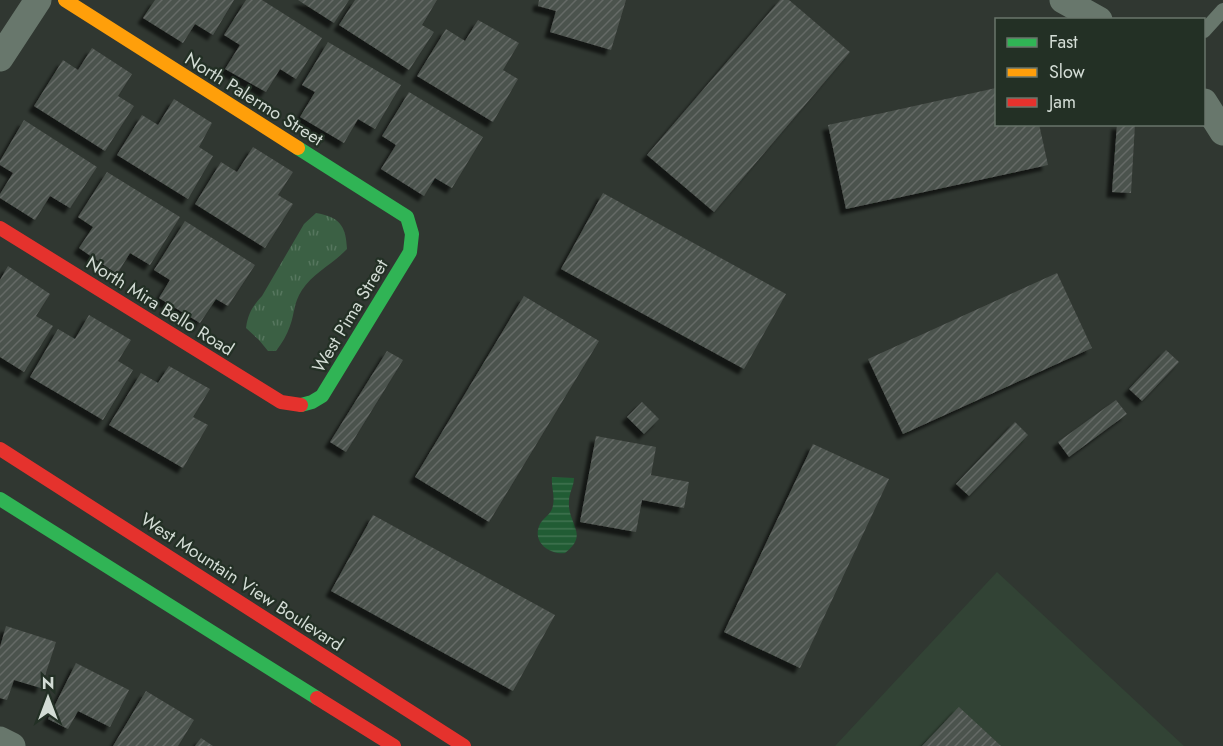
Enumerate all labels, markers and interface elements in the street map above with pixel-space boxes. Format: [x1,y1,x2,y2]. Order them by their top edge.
legend [995,18,1205,126]
text: Fast [1049,29,1078,55]
street label: North Palermo Street [180,46,329,152]
text: Slow [1049,59,1086,85]
text: Jam [1047,89,1076,115]
street label: North Mira Bello Road [81,250,239,362]
street label: West Pima Street [306,254,395,378]
street label: West Mountain View Boulevard [135,507,349,657]
north arrow [18,668,78,728]
text: N [42,672,54,695]

